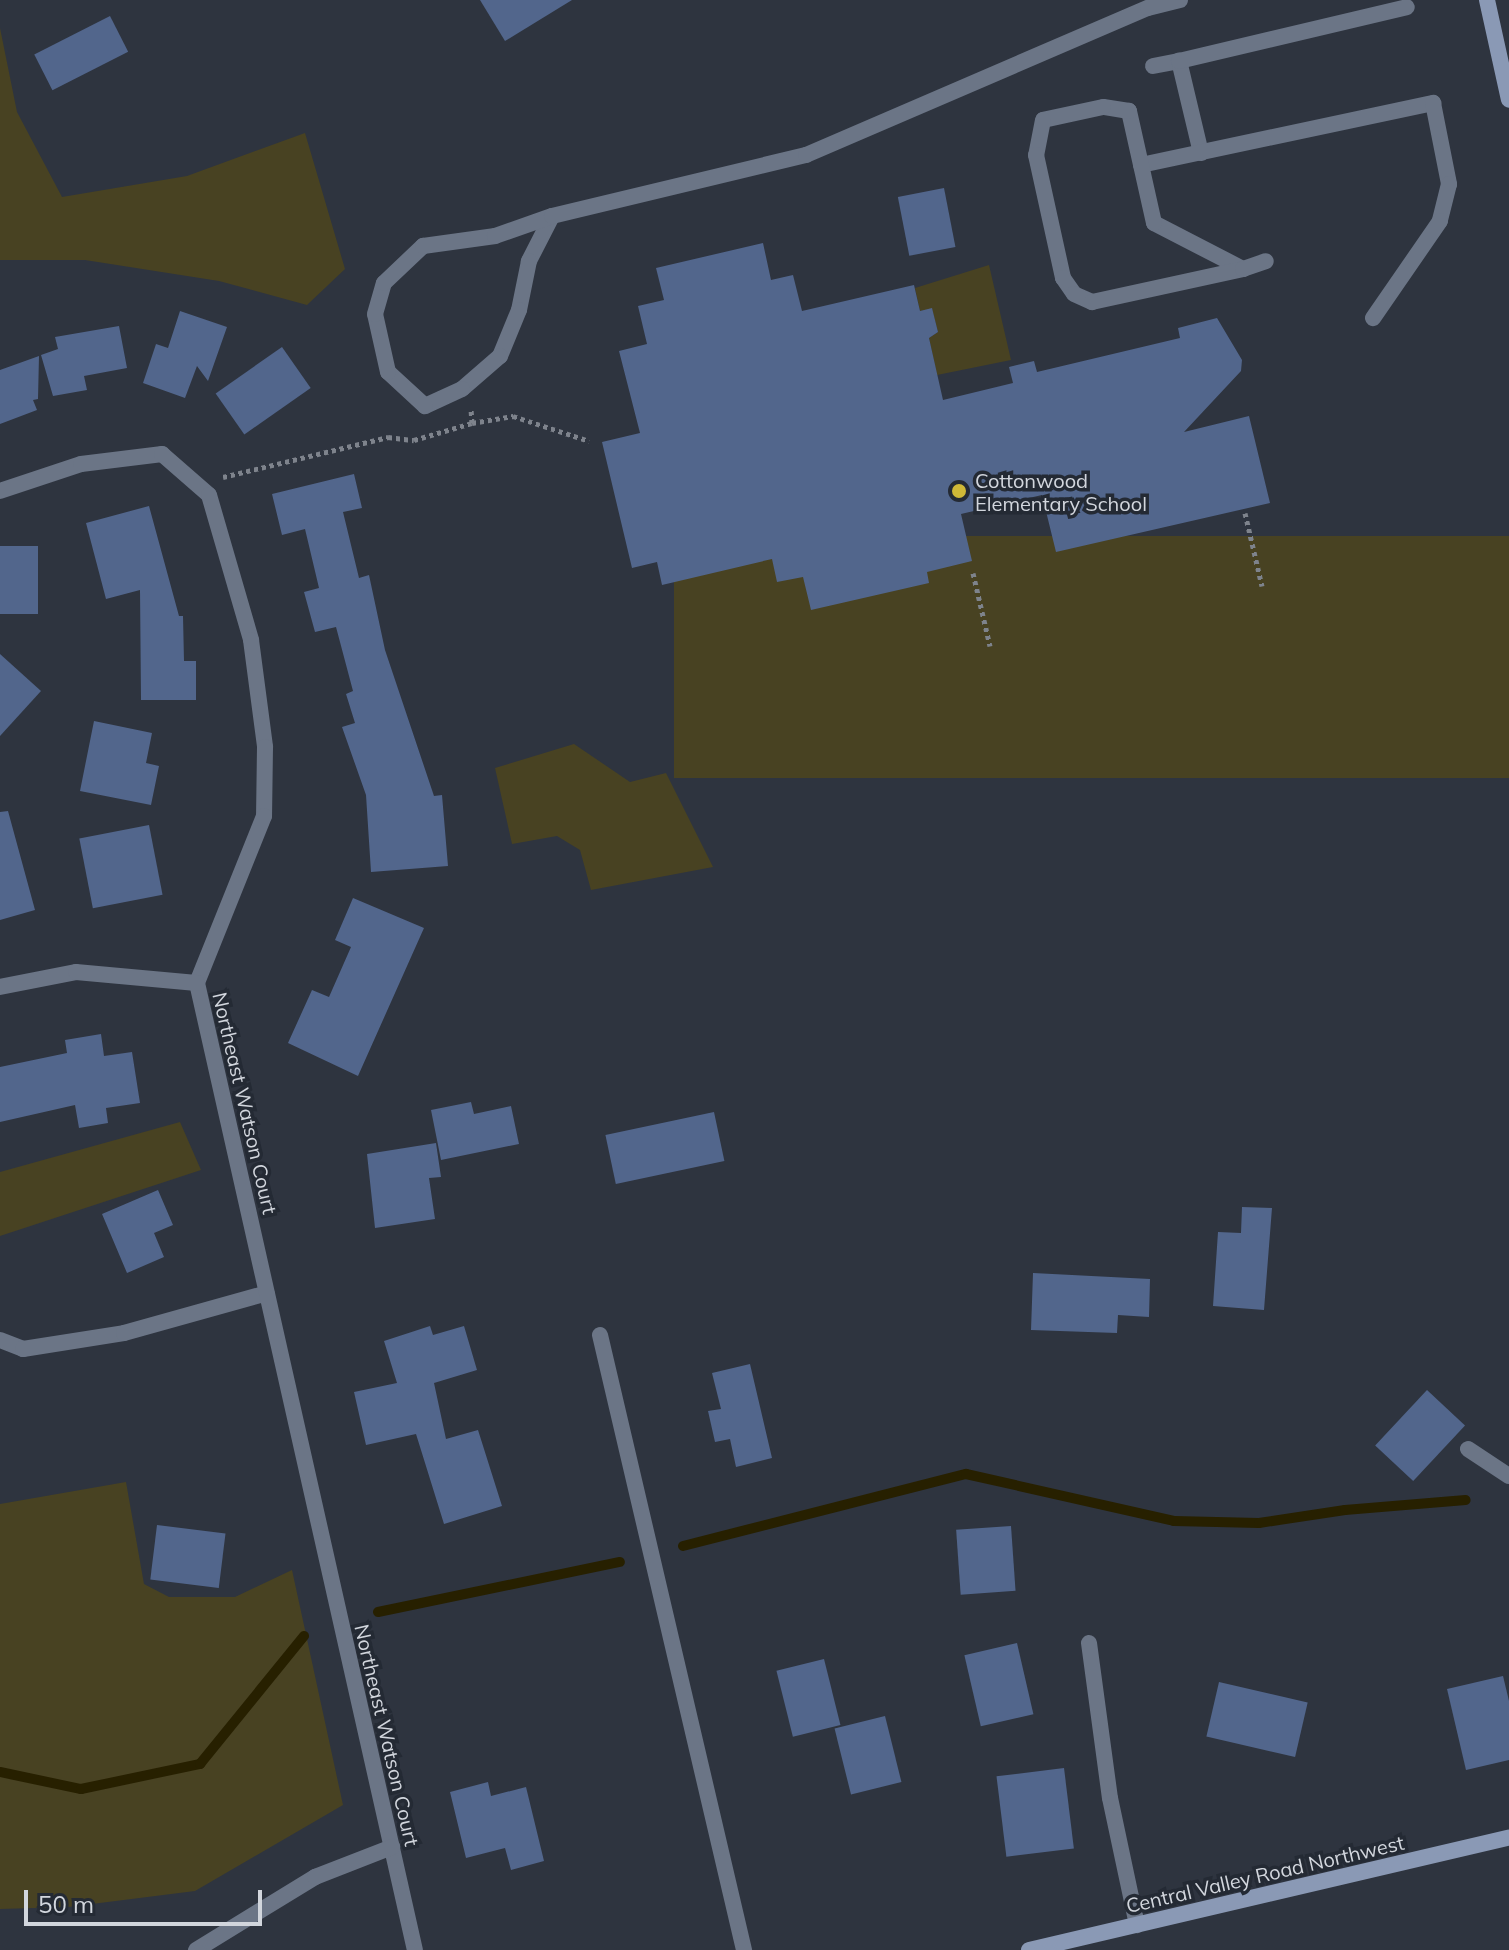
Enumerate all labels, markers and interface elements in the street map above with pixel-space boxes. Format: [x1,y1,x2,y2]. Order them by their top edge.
place label: Cottonwood Elementary School [975,468,1147,515]
marker: Cottonwood Elementary School [950,482,968,500]
street label: Northeast Watson Court [208,990,282,1216]
street label: Northeast Watson Court [350,1622,424,1848]
street label: Central Valley Road Northwest [1124,1830,1406,1918]
scale bar [28,1874,266,1924]
text: 50 m [38,1889,94,1919]

